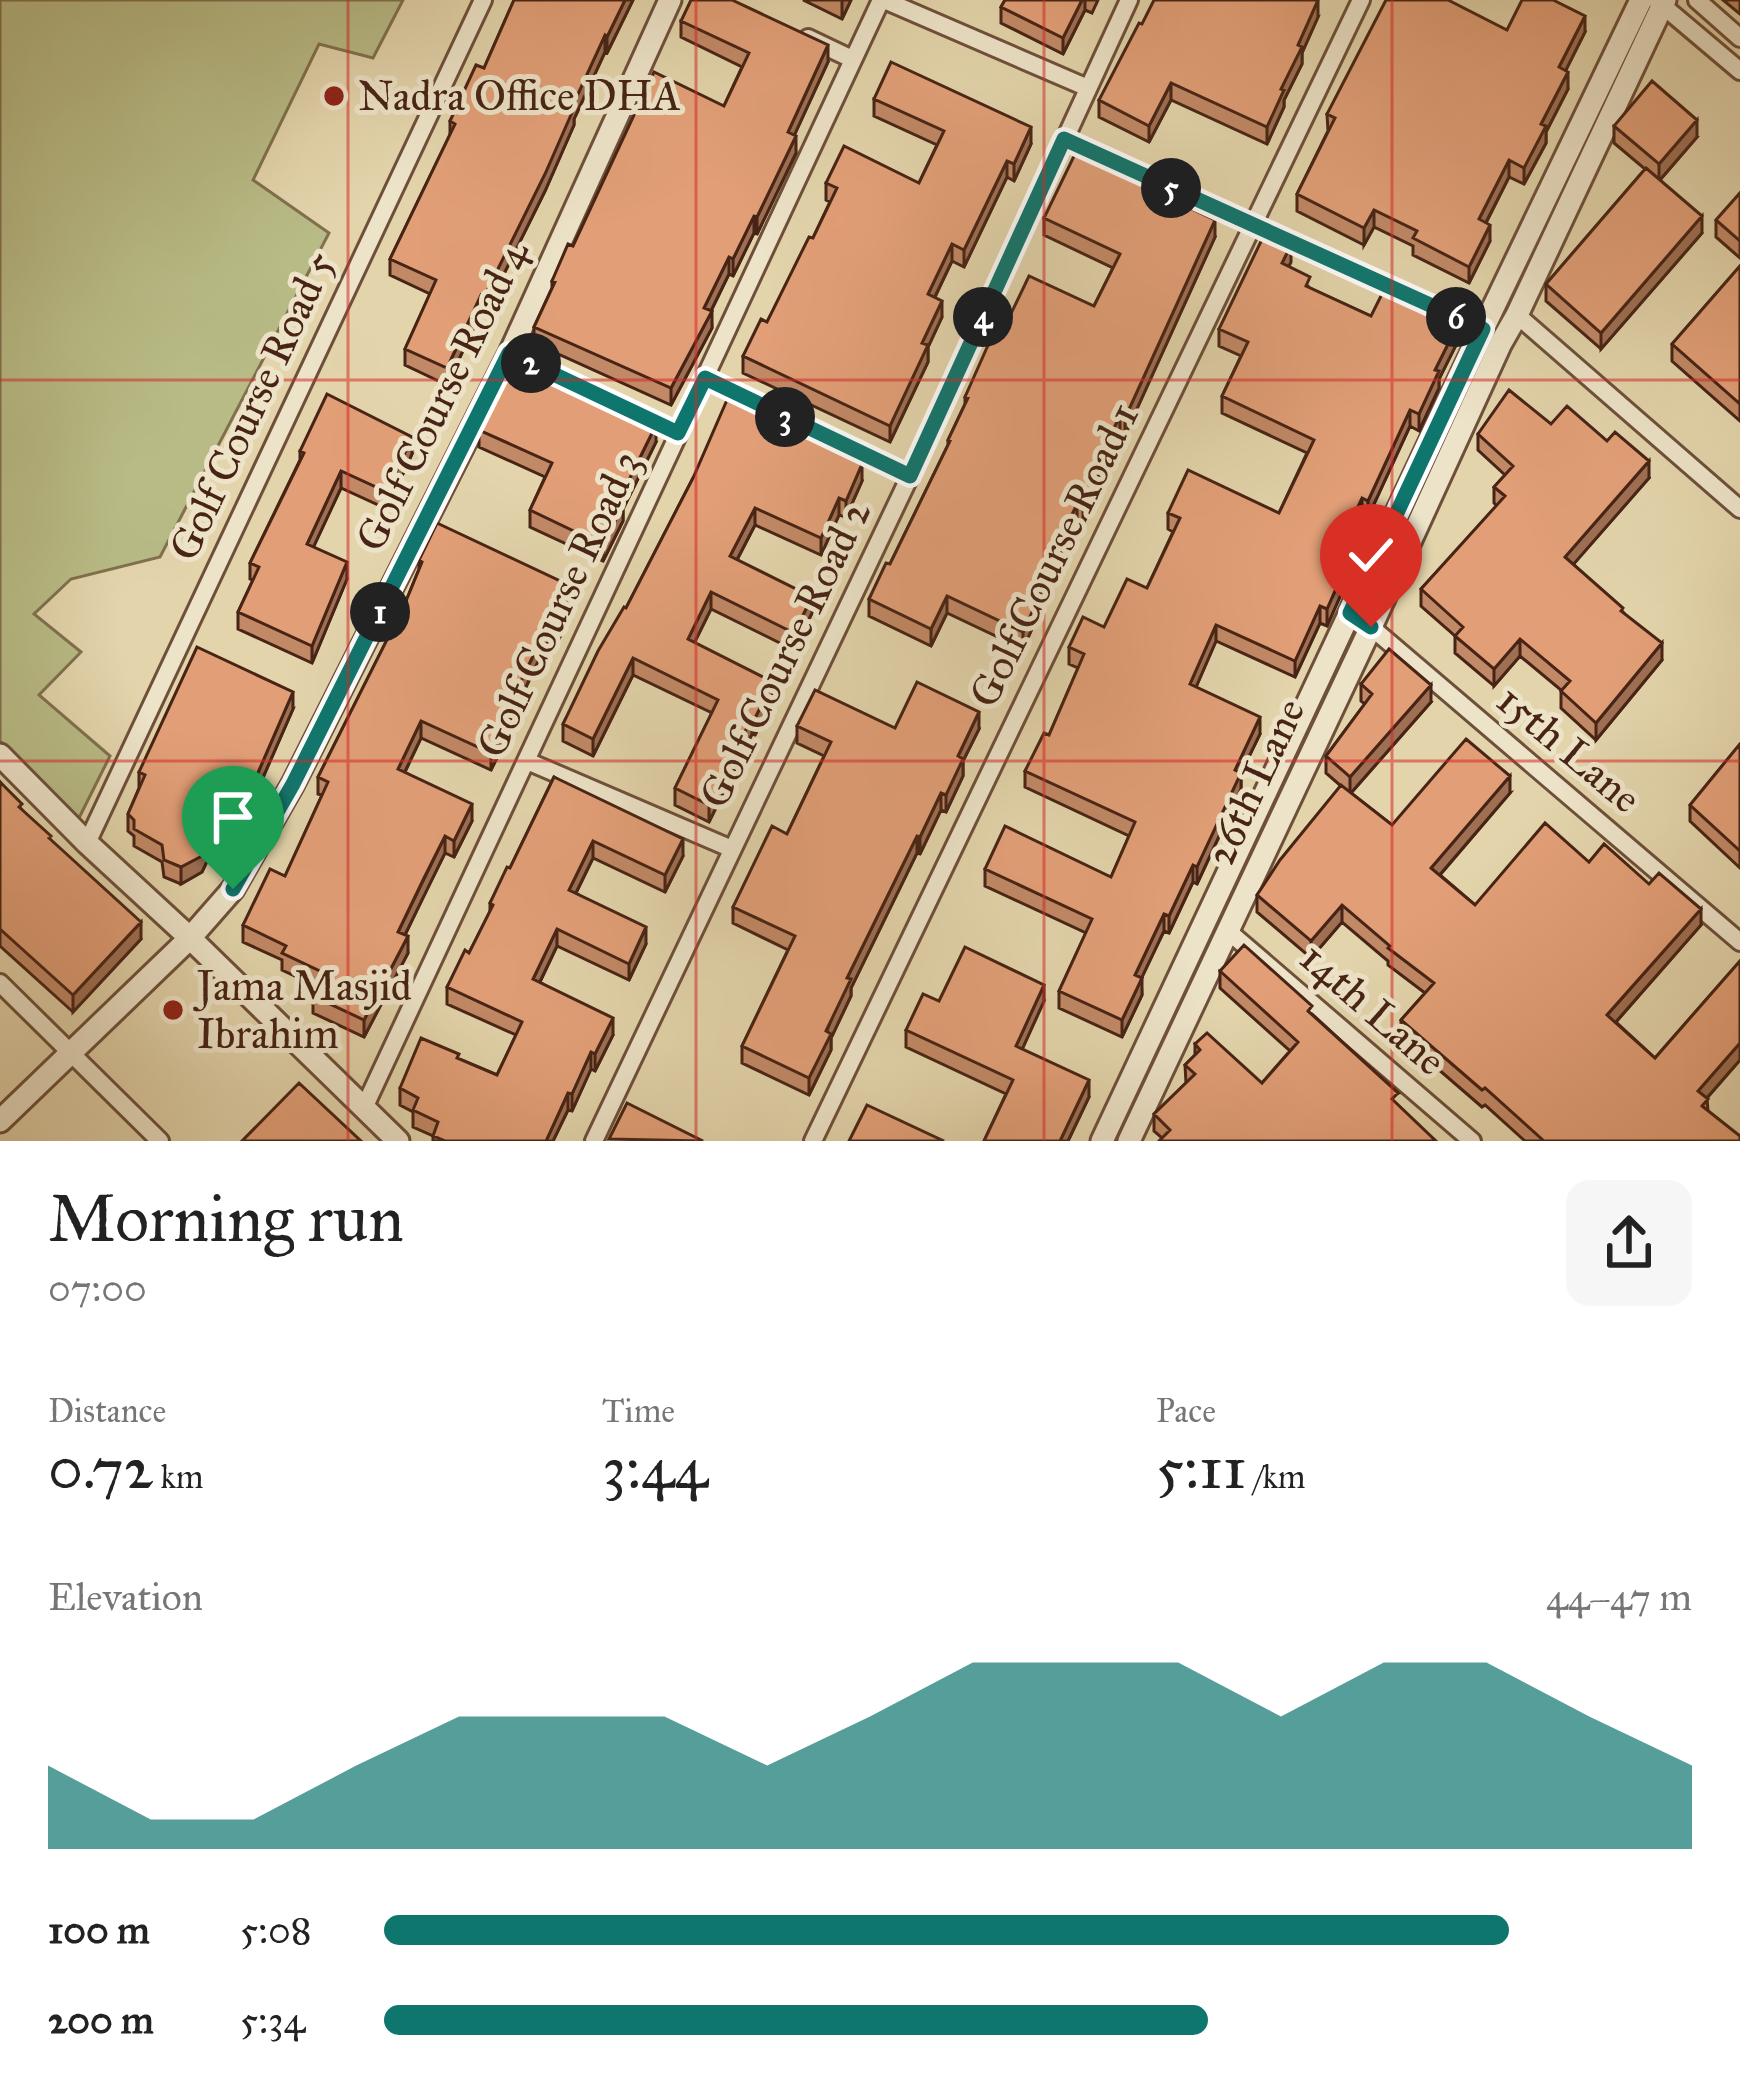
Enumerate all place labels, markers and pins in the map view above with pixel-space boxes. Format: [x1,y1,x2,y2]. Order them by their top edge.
place label: Nadra Office DHA [358,70,681,122]
marker: Nadra Office DHA [321,83,347,109]
pin: 5 [1141,158,1201,218]
pin: 4 [953,287,1013,347]
pin: 6 [1426,287,1486,347]
pin: 2 [501,333,561,393]
pin: 3 [755,387,815,447]
pin [1320,504,1422,627]
pin: 1 [350,582,410,642]
pin [182,766,284,889]
place label: Jama Masjid Ibrahim [193,960,412,1060]
marker: Jama Masjid Ibrahim [160,997,186,1023]

